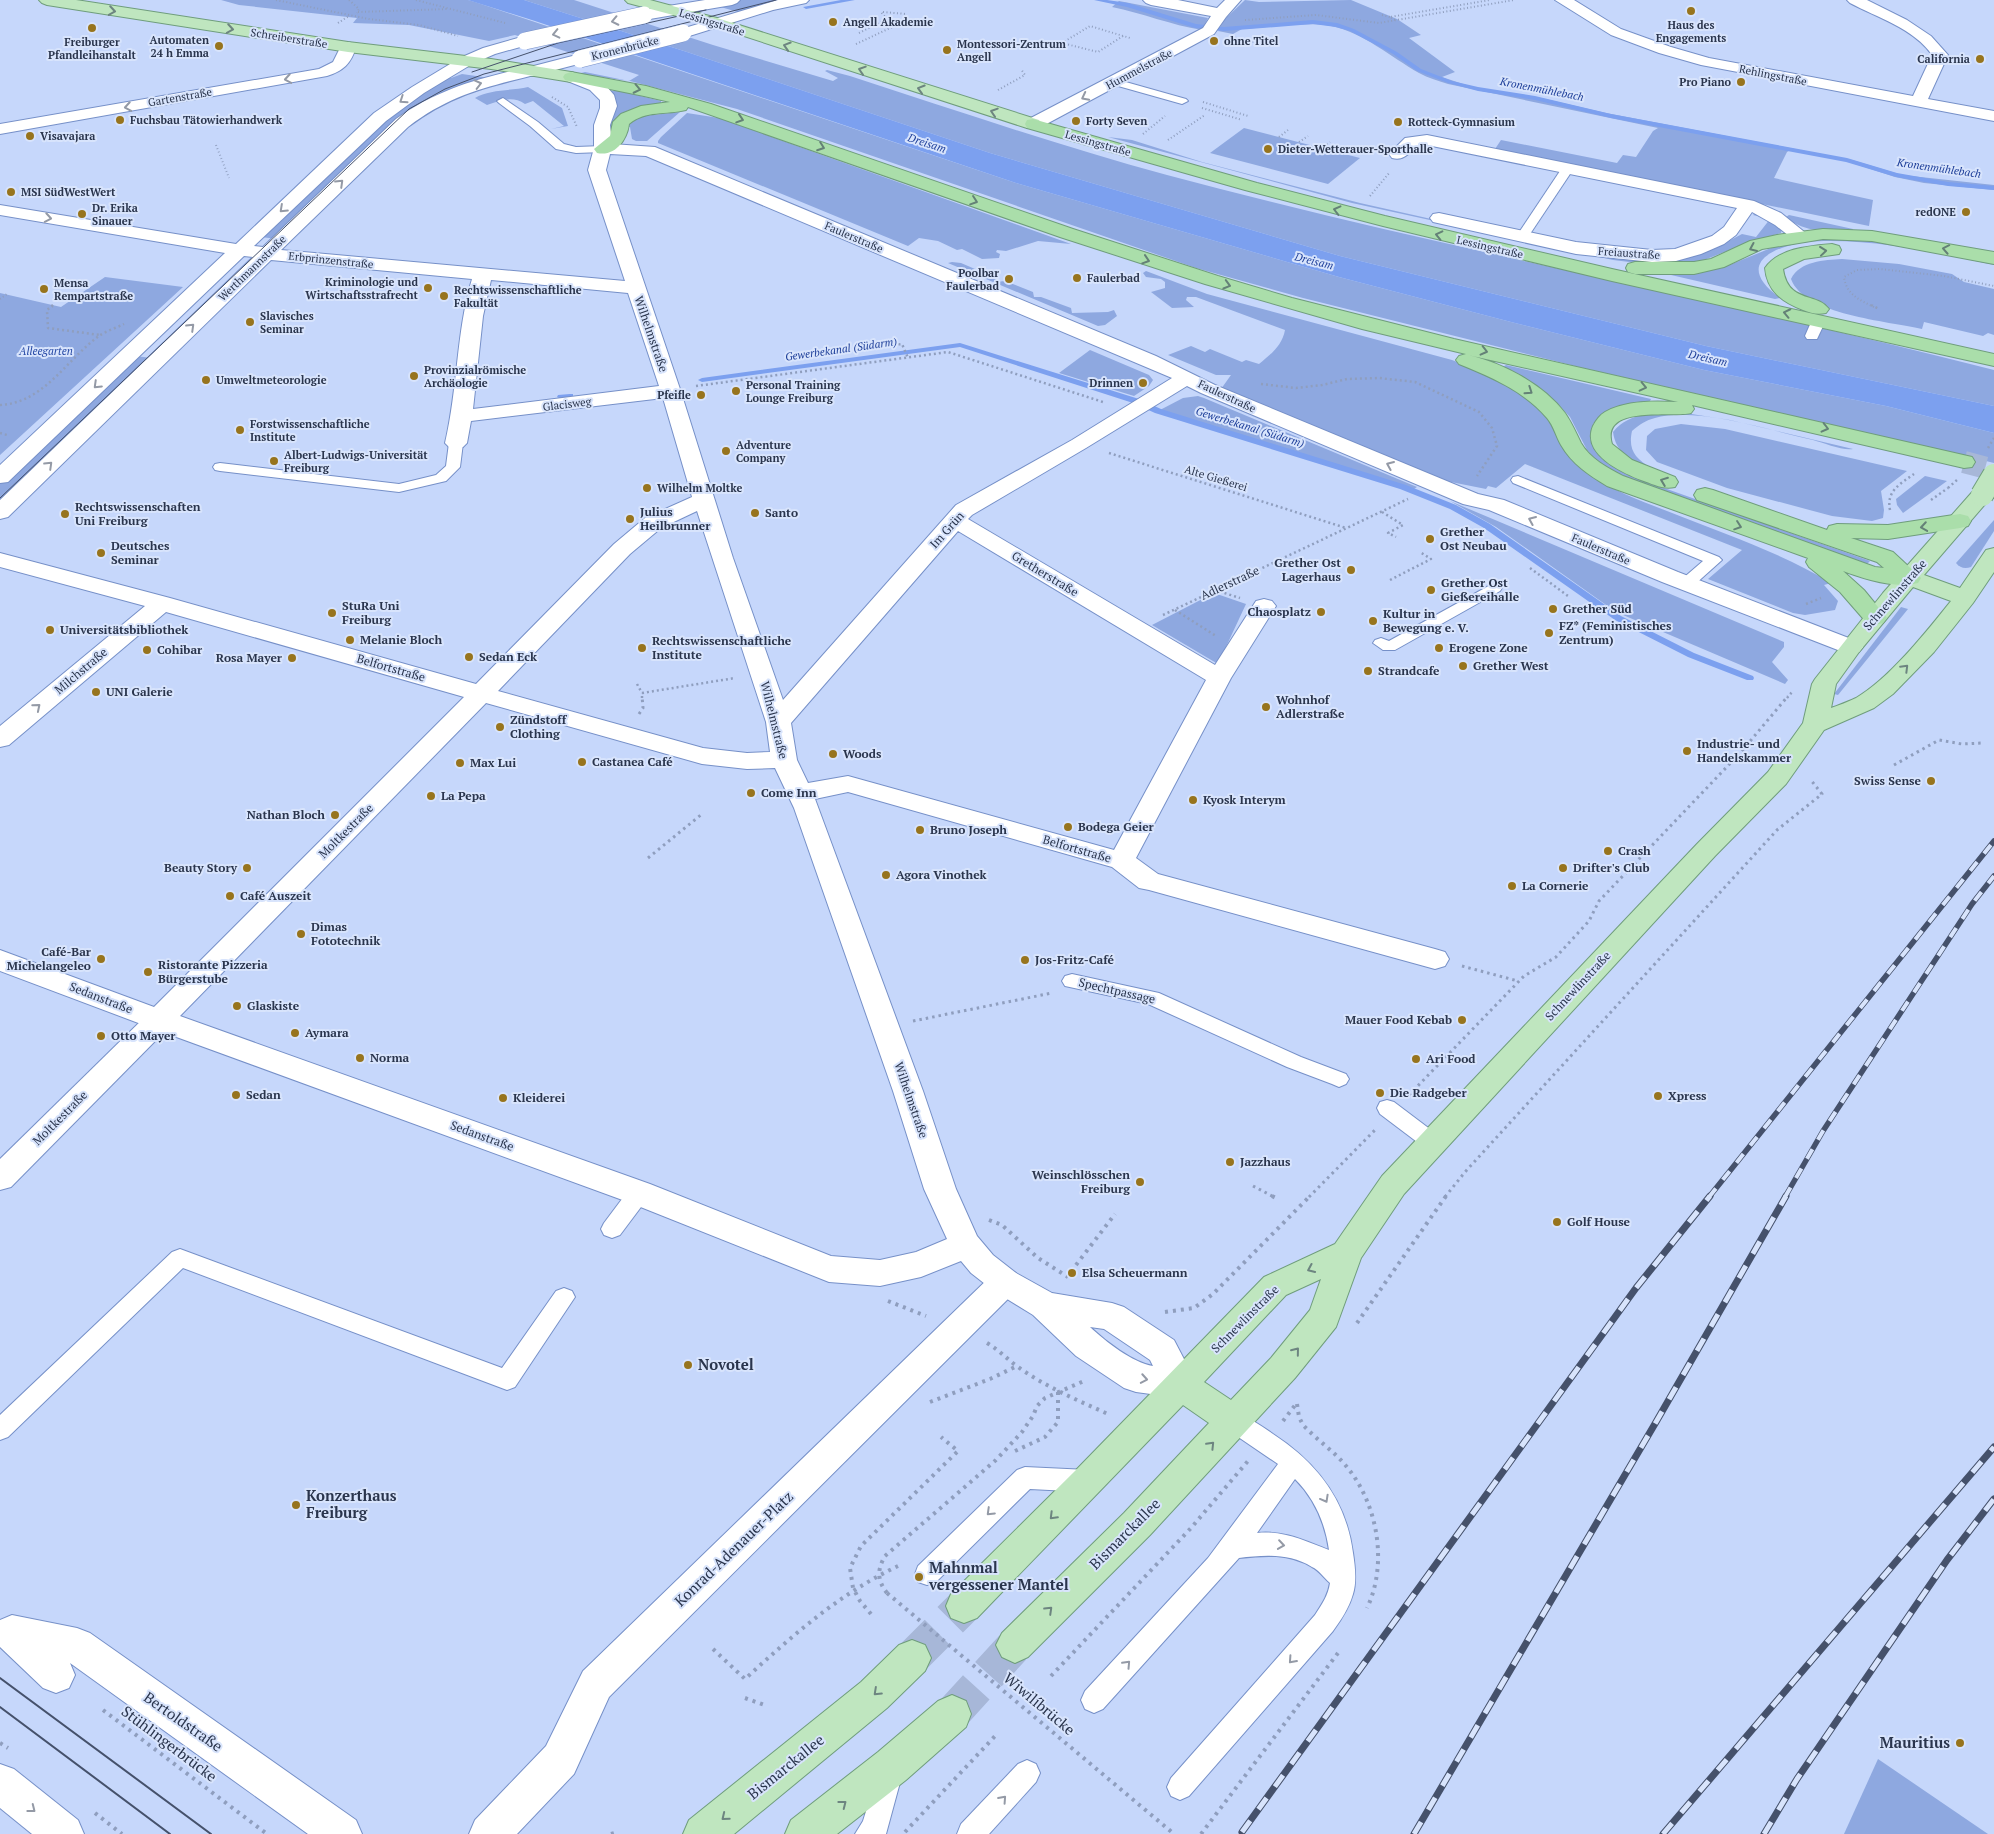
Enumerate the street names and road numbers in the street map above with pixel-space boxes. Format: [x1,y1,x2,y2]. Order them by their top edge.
street label: Lessingstraße [677,5,747,39]
street label: Schreiberstraße [250,25,329,51]
street label: Kronenbrücke [590,33,661,63]
street label: Hummelstraße [1103,45,1175,92]
street label: Rehlingstraße [1738,62,1809,89]
street label: Gartenstraße [147,84,214,110]
street label: Lessingstraße [1063,127,1133,159]
street label: Faulerstraße [823,218,886,256]
street label: Werthmannstraße [215,232,289,304]
street label: Lessingstraße [1455,233,1525,262]
street label: Freiaustraße [1598,244,1661,262]
street label: Erbprinzenstraße [288,249,375,271]
street label: Wilhelmstraße [631,294,672,374]
street label: Faulerstraße [1196,377,1259,416]
street label: Glacisweg [542,394,592,414]
street label: Alte Gießerei [1183,462,1249,494]
street label: Im Grün [926,508,967,551]
street label: Faulerstraße [1570,530,1633,568]
street label: Gretherstraße [1009,548,1081,599]
street label: Schnewlinstraße [1860,556,1930,633]
street label: Adlerstraße [1198,562,1262,603]
street label: Milchstraße [51,644,110,697]
street label: Belfortstraße [355,651,427,684]
street label: Wilhelmstraße [758,679,791,760]
street label: Moltkestraße [315,800,376,861]
street label: Belfortstraße [1041,832,1113,865]
street label: Schnewlinstraße [1542,948,1614,1023]
street label: Spechtpassage [1077,974,1157,1007]
street label: Sedanstraße [68,979,135,1016]
street label: Wilhelmstraße [891,1060,932,1140]
street label: Moltkestraße [29,1087,90,1148]
street label: Sedanstraße [448,1117,516,1154]
street label: Schnewlinstraße [1208,1282,1282,1356]
street label: Konrad-Adenauer-Platz [670,1486,797,1610]
street label: Bismarckallee [1084,1493,1164,1573]
street label: Wiwilíbrücke [1000,1667,1080,1739]
street label: Bertoldstraße [140,1687,227,1756]
street label: Stühlingerbrücke [118,1701,221,1786]
street label: Bismarckallee [743,1729,828,1803]

